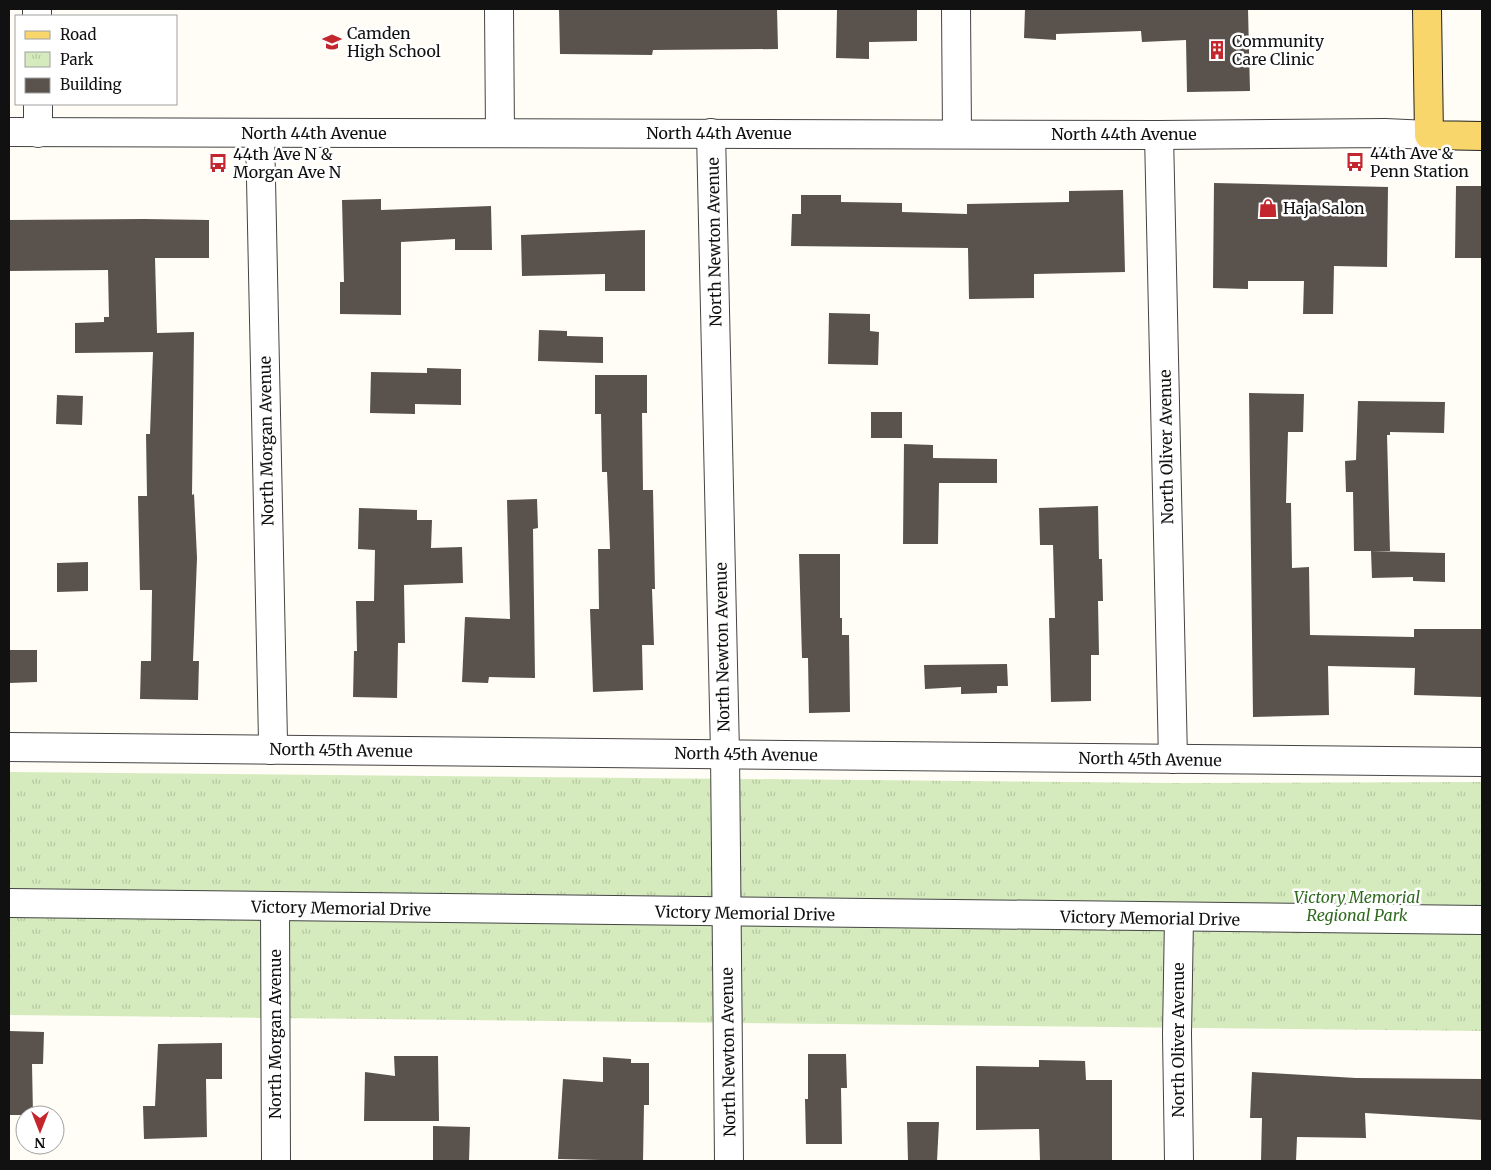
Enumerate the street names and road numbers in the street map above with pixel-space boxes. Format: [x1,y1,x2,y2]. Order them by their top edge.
street label: North 44th Avenue [241,123,387,143]
street label: North 44th Avenue [646,123,792,143]
street label: North 44th Avenue [1051,124,1197,144]
street label: North Newton Avenue [703,157,725,327]
street label: North Morgan Avenue [255,356,277,526]
street label: North Oliver Avenue [1155,369,1177,525]
street label: North Newton Avenue [711,562,733,732]
street label: North 45th Avenue [269,739,413,761]
street label: North 45th Avenue [674,743,818,765]
street label: North 45th Avenue [1078,748,1222,770]
street label: Victory Memorial Drive [250,896,431,920]
street label: Victory Memorial Drive [654,901,835,925]
street label: Victory Memorial Drive [1059,906,1240,930]
street label: North Morgan Avenue [265,949,285,1119]
street label: North Oliver Avenue [1168,963,1188,1117]
street label: North Newton Avenue [717,967,739,1137]

